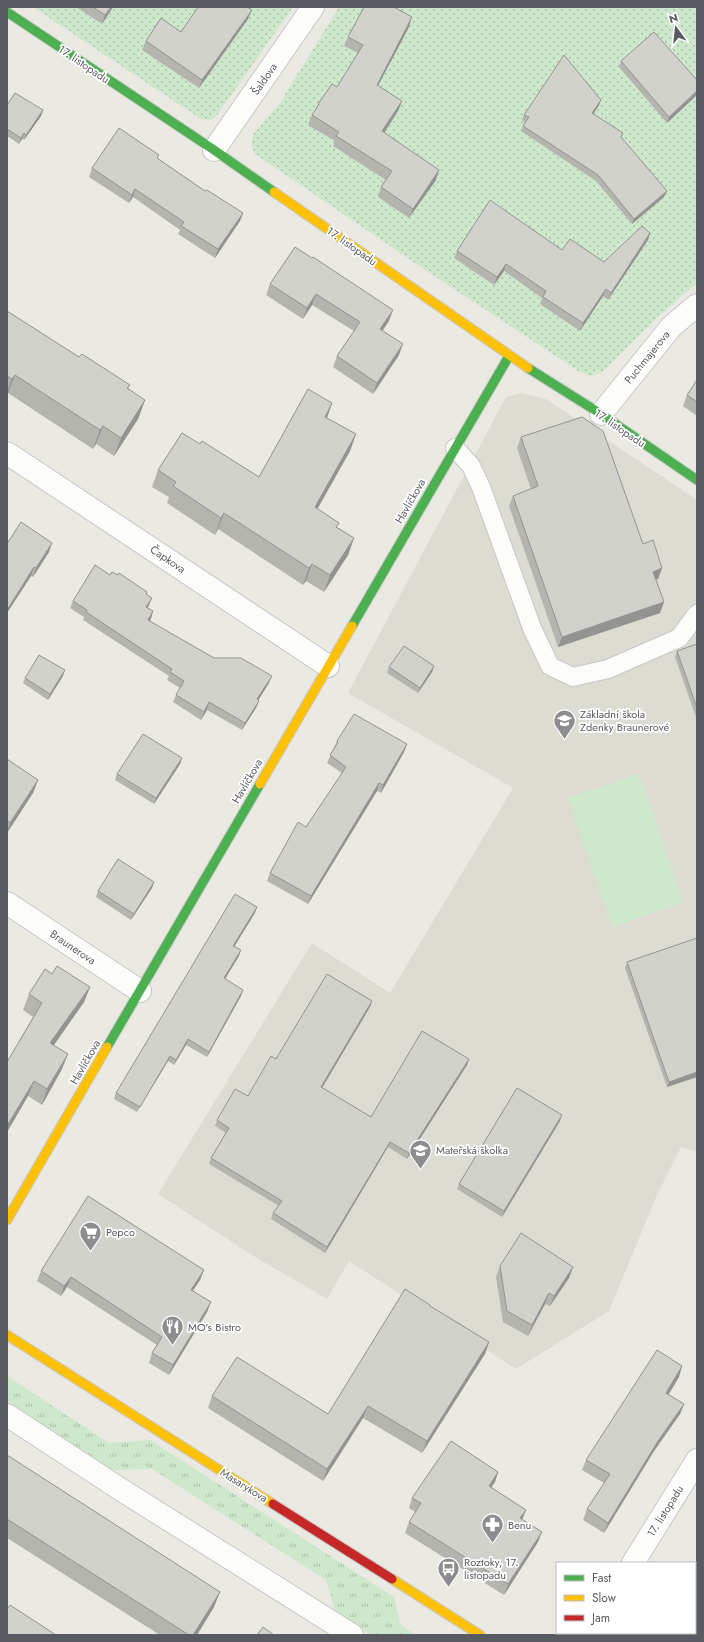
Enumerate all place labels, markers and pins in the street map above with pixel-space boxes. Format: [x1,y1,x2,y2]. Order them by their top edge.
place label: Základní škola Zdenky Braunerové [580,706,669,735]
school or university icon: Základní škola Zdenky Braunerové [551,707,577,740]
school or university icon: Mateřská školka [408,1137,434,1170]
place label: Mateřská školka [436,1142,508,1158]
supermarket icon: Pepco [78,1219,104,1252]
place label: Pepco [106,1224,135,1240]
restaurant icon: MO’s Bistro [159,1314,185,1347]
place label: MO’s Bistro [188,1319,241,1335]
pharmacy icon: Benu [479,1512,505,1545]
place label: Benu [508,1517,531,1533]
place label: Roztoky, 17. listopadu [464,1554,519,1583]
bus stop icon: Roztoky, 17. listopadu [436,1555,462,1588]

